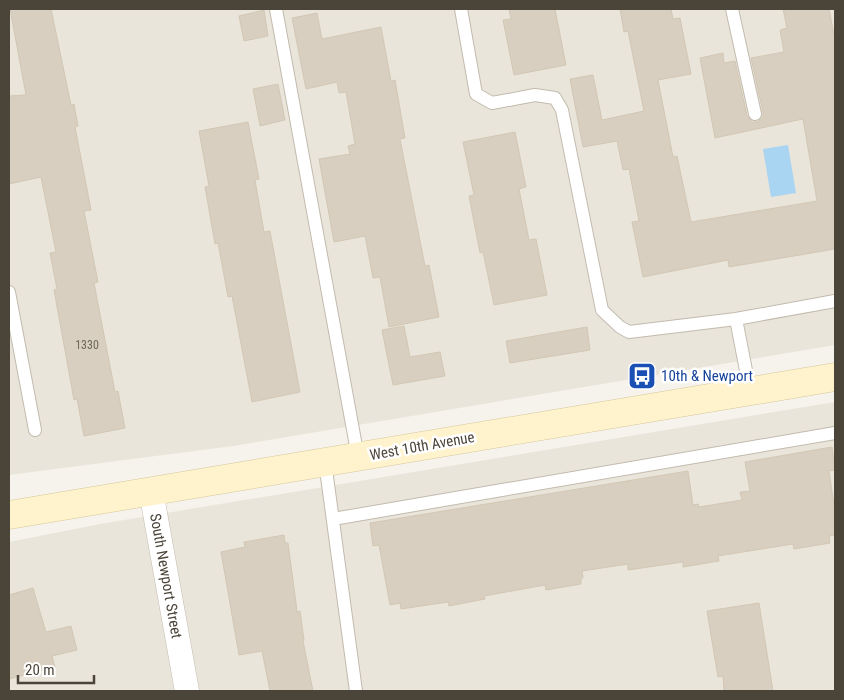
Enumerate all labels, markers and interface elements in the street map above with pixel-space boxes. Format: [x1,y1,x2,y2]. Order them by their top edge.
house number: 1330 [75,338,99,352]
bus stop icon: 10th & Newport [627,361,657,391]
place label: 10th & Newport [661,367,753,385]
street label: West 10th Avenue [368,428,476,464]
street label: South Newport Street [146,512,186,640]
scale bar [18,652,94,684]
text: 20 m [25,661,55,679]

